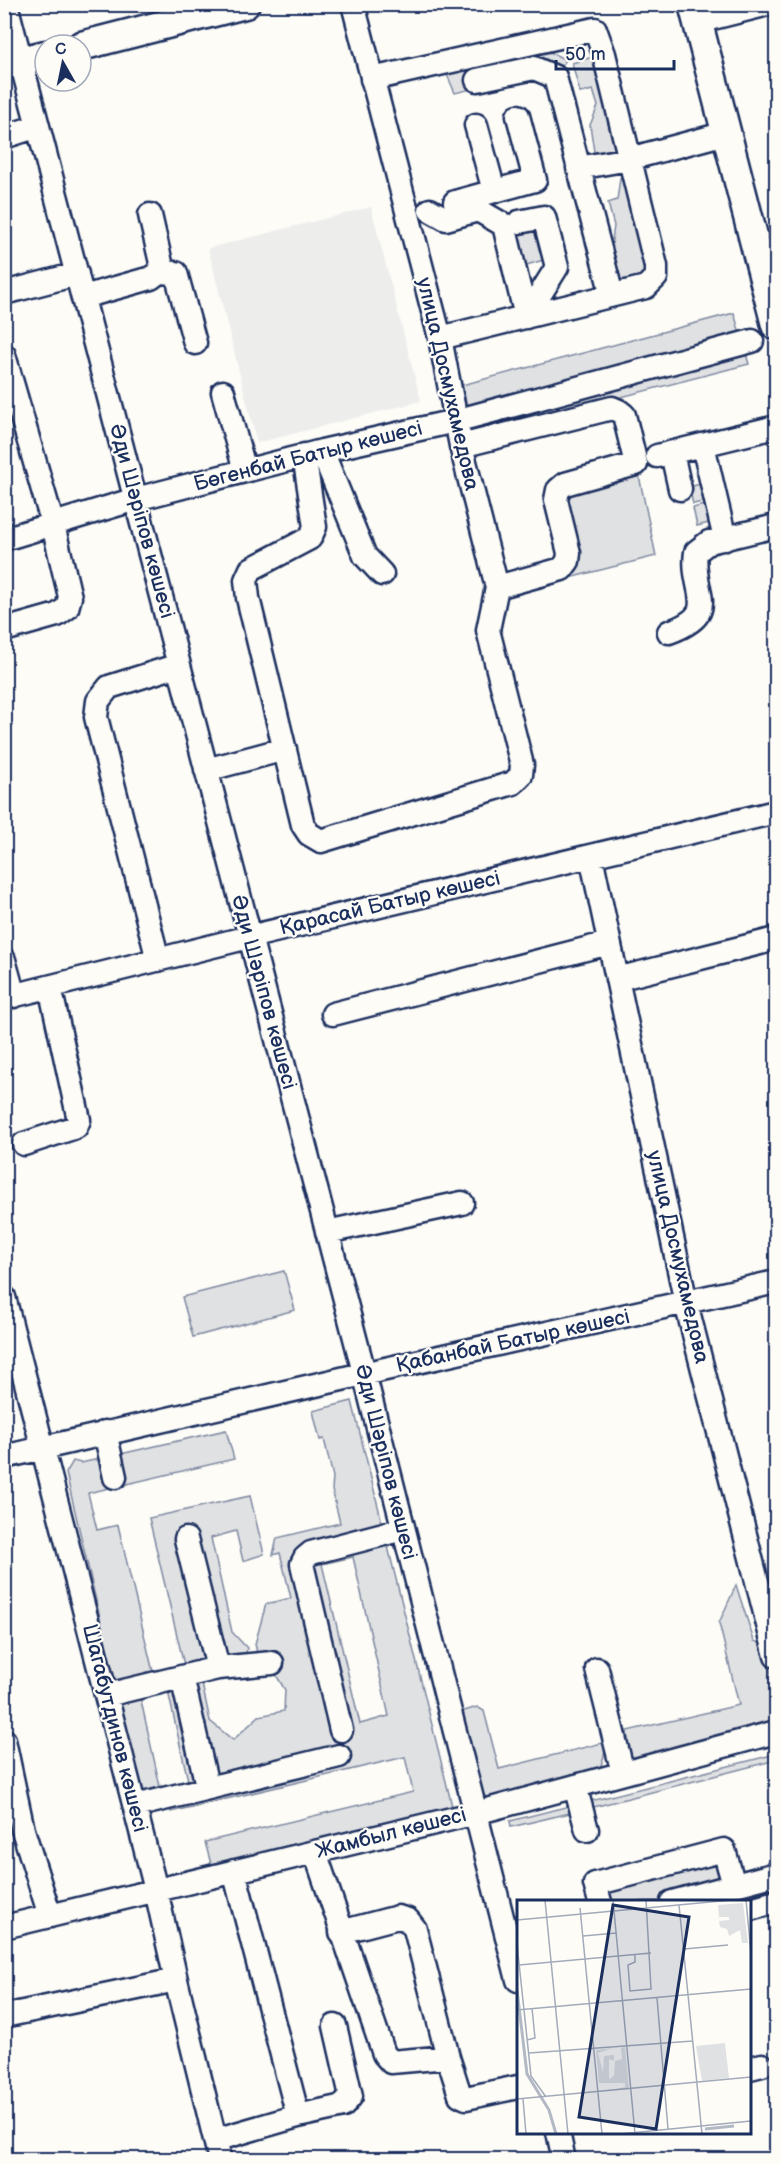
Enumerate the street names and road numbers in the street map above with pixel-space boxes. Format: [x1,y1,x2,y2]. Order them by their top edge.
street label: улица Досмухамедова [411,275,485,493]
street label: Бөгенбай Батыр көшесі [191,415,425,497]
street label: Әди Шәріпов көшесі [104,421,180,621]
street label: Қарасай Батыр көшесі [277,865,503,941]
street label: Әди Шәріпов көшесі [226,892,302,1092]
street label: улица Досмухамедова [641,1148,715,1366]
street label: Қабанбай Батыр көшесі [394,1304,632,1378]
street label: Әди Шәріпов көшесі [350,1362,422,1562]
street label: Шагабутдинов көшесі [77,1621,153,1835]
street label: Жамбыл көшесі [313,1802,469,1864]

